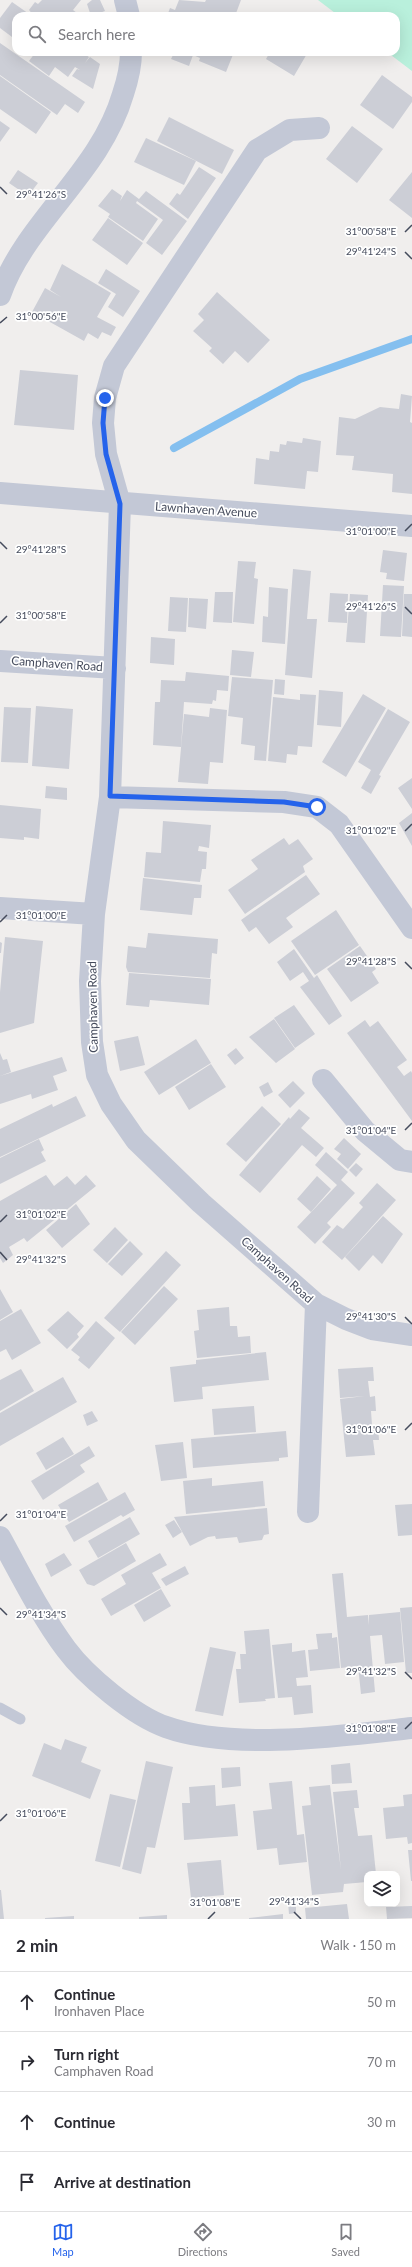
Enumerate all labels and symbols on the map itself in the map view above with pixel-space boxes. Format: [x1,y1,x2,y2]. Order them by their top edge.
text: 29°41'26"S [16,188,66,200]
text: 31°00'58"E [346,225,396,237]
text: 29°41'24"S [346,245,396,257]
text: 31°00'56"E [16,310,66,322]
route end [96,389,114,407]
street label: Lawnhaven Avenue [155,498,258,521]
text: 31°01'00"E [346,525,396,537]
text: 29°41'28"S [16,543,66,555]
text: 29°41'26"S [346,600,396,612]
text: 31°00'58"E [16,609,66,621]
street label: Camphaven Road [11,653,103,674]
route start [308,798,326,816]
text: 31°01'02"E [346,824,396,836]
text: 31°01'00"E [16,909,66,921]
text: 29°41'28"S [346,955,396,967]
street label: Camphaven Road [84,961,101,1053]
text: 31°01'04"E [346,1124,396,1136]
text: 31°01'02"E [16,1208,66,1220]
street label: Camphaven Road [238,1233,316,1306]
text: 29°41'32"S [16,1253,66,1265]
text: 29°41'30"S [346,1310,396,1322]
text: 31°01'06"E [346,1423,396,1435]
text: 31°01'04"E [16,1508,66,1520]
text: 29°41'34"S [16,1608,66,1620]
text: 29°41'32"S [346,1665,396,1677]
text: 31°01'08"E [346,1722,396,1734]
text: 31°01'06"E [16,1807,66,1819]
text: 29°41'34"S [269,1895,319,1907]
text: 31°01'08"E [190,1896,240,1908]

